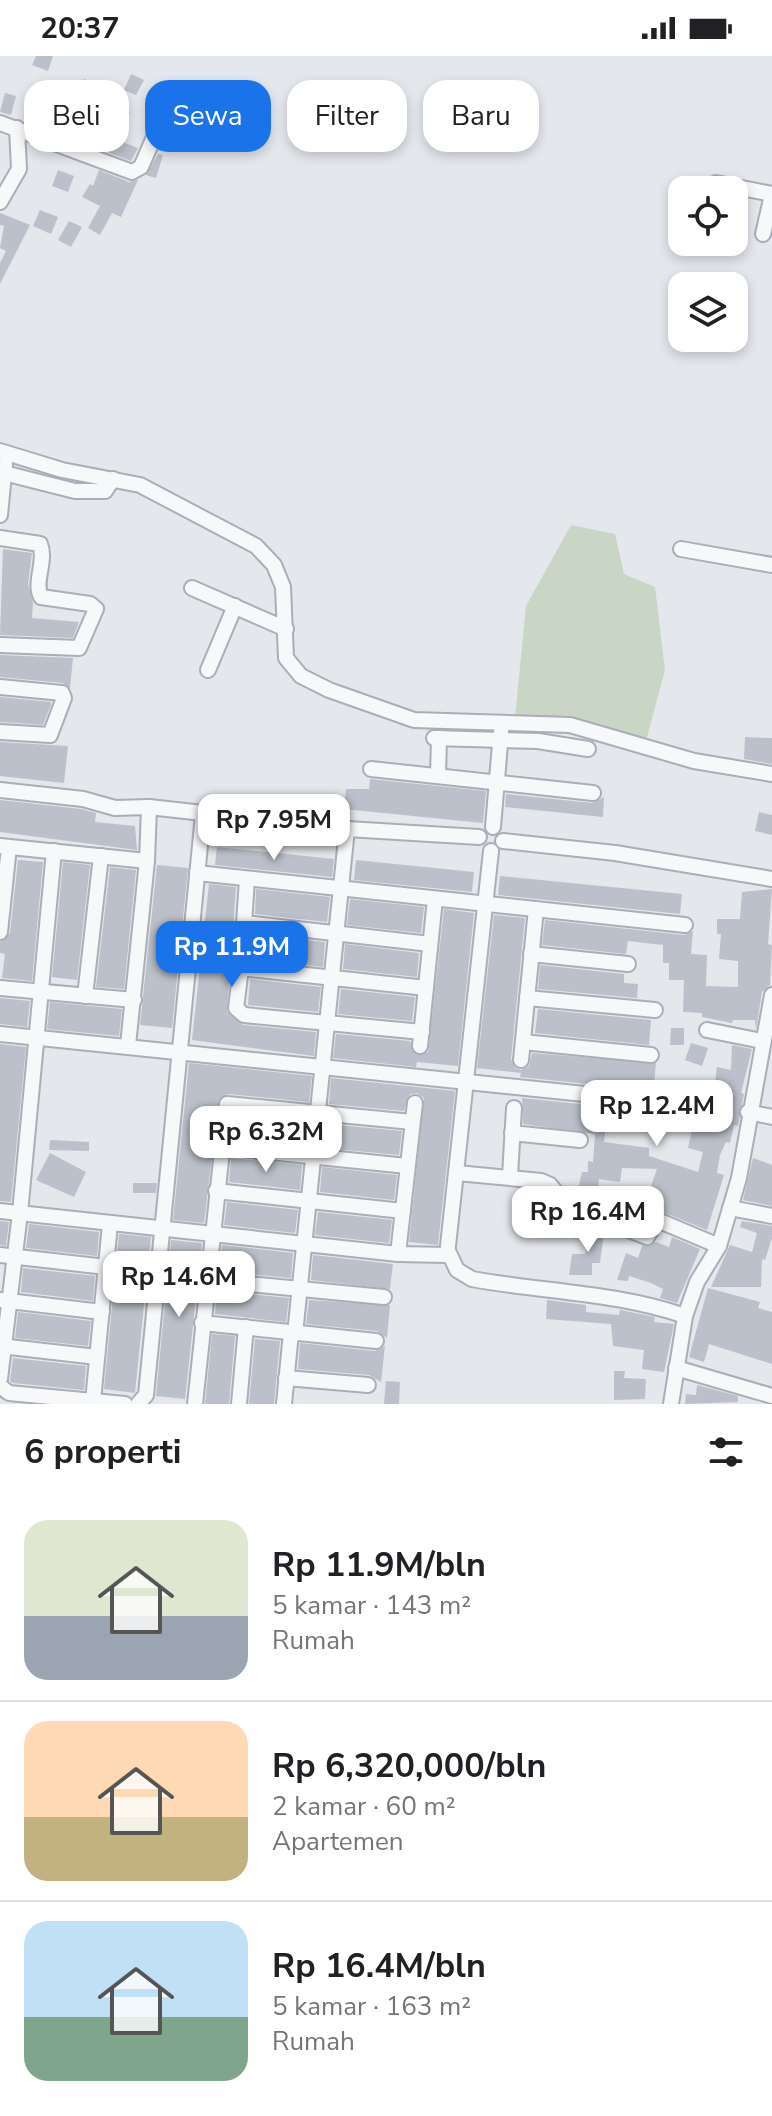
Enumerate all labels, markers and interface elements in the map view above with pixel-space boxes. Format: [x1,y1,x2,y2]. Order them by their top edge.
text: 20:37 [40,8,119,49]
chip: Beli [24,80,129,152]
chip: Sewa [145,80,271,152]
chip: Filter [287,80,407,152]
chip: Baru [423,80,539,152]
map controls [668,176,748,352]
button: locate [668,176,748,256]
button: layers [668,272,748,352]
pin: Rp 7.95M [191,794,357,862]
text: Rp 7.95M [216,802,332,837]
pin: Rp 11.9M [149,921,315,989]
text: Rp 11.9M [174,929,290,964]
pin: Rp 12.4M [574,1080,740,1148]
text: Rp 12.4M [599,1088,715,1123]
pin: Rp 6.32M [183,1106,349,1174]
text: Rp 6.32M [208,1114,324,1149]
pin: Rp 16.4M [505,1186,671,1254]
text: Rp 16.4M [530,1194,646,1229]
pin: Rp 14.6M [96,1251,262,1319]
text: Rp 14.6M [121,1259,237,1294]
text: 6 properti [24,1429,181,1475]
icon: filters [704,1430,748,1474]
text: Rp 11.9M/bln [272,1542,486,1588]
icon: home [88,1552,184,1648]
text: 5 kamar · 143 m² [272,1588,471,1623]
text: Rumah [272,1623,355,1658]
text: Rp 6,320,000/bln [272,1743,546,1789]
icon: home [88,1753,184,1849]
text: 2 kamar · 60 m² [272,1789,456,1824]
text: Apartemen [272,1824,404,1859]
text: Rp 16.4M/bln [272,1943,486,1989]
icon: home [88,1953,184,2049]
text: 5 kamar · 163 m² [272,1989,471,2024]
text: Rumah [272,2024,355,2059]

